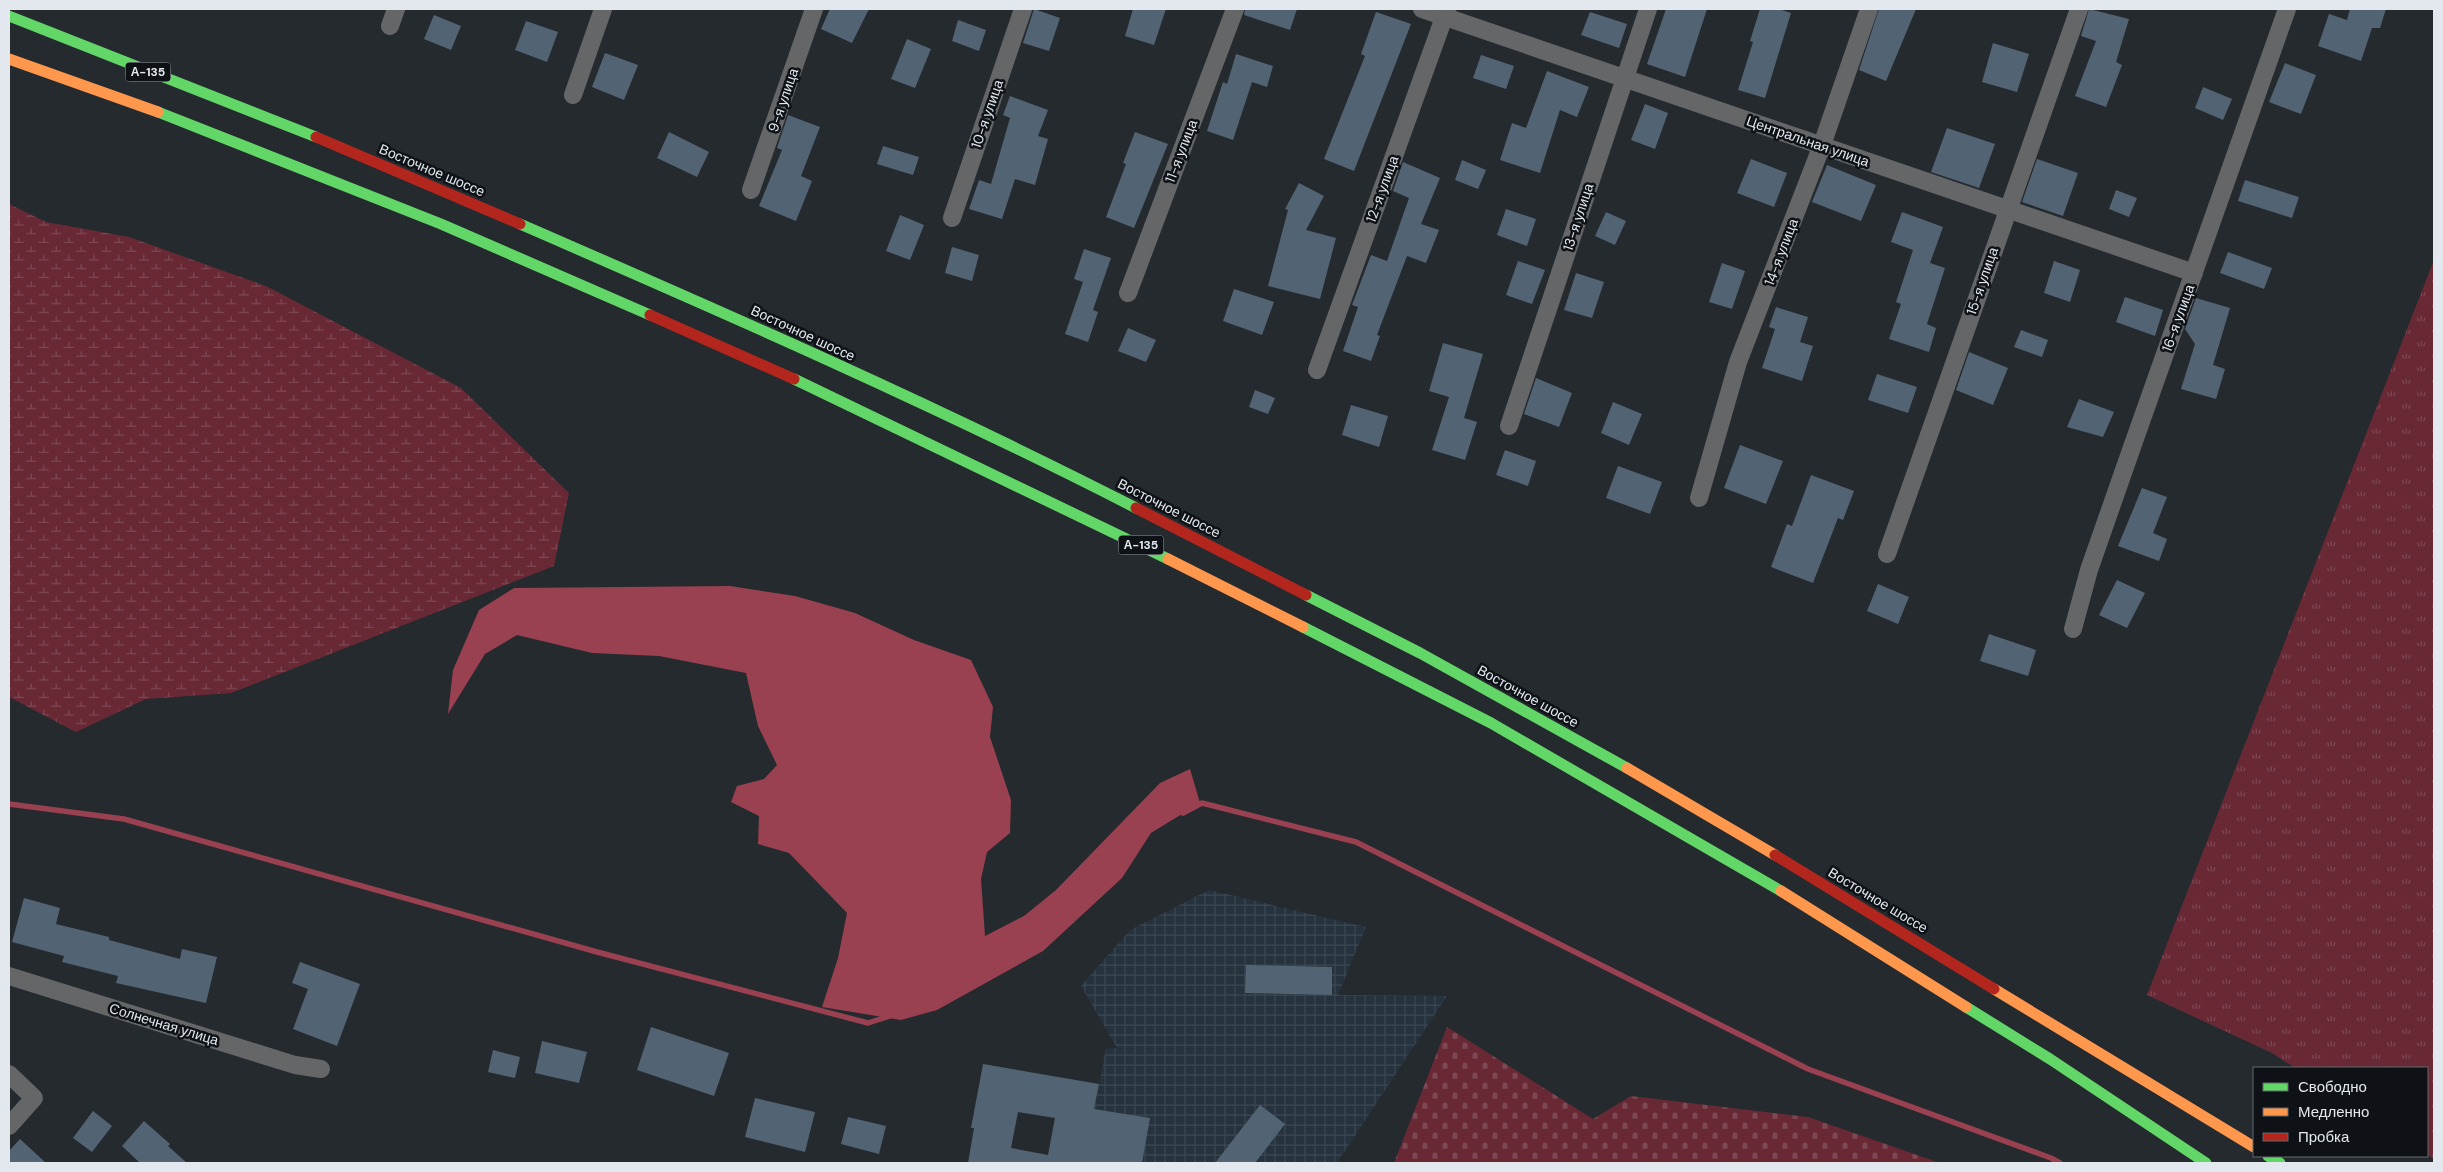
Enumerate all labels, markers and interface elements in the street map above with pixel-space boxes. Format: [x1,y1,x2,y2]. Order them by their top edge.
road number: А-135 [126,62,170,82]
street label: 9-я улица [764,66,802,134]
street label: 10-я улица [967,77,1007,151]
street label: Центральная улица [1744,112,1872,171]
street label: 11-я улица [1161,117,1201,185]
street label: Восточное шоссе [376,140,488,200]
street label: 12-я улица [1362,153,1402,225]
street label: 13-я улица [1559,181,1597,253]
street label: 14-я улица [1760,216,1802,288]
street label: 15-я улица [1962,245,2002,317]
street label: 16-я улица [2157,282,2199,354]
street label: Восточное шоссе [748,301,858,365]
street label: Восточное шоссе [1115,474,1224,542]
road number: А-135 [1118,536,1164,554]
street label: Восточное шоссе [1474,661,1582,731]
street label: Восточное шоссе [1825,863,1931,937]
street label: Солнечная улица [107,999,221,1049]
legend [2253,1067,2428,1157]
text: Свободно [2298,1077,2367,1097]
text: Медленно [2298,1102,2369,1122]
text: Пробка [2298,1127,2350,1147]

